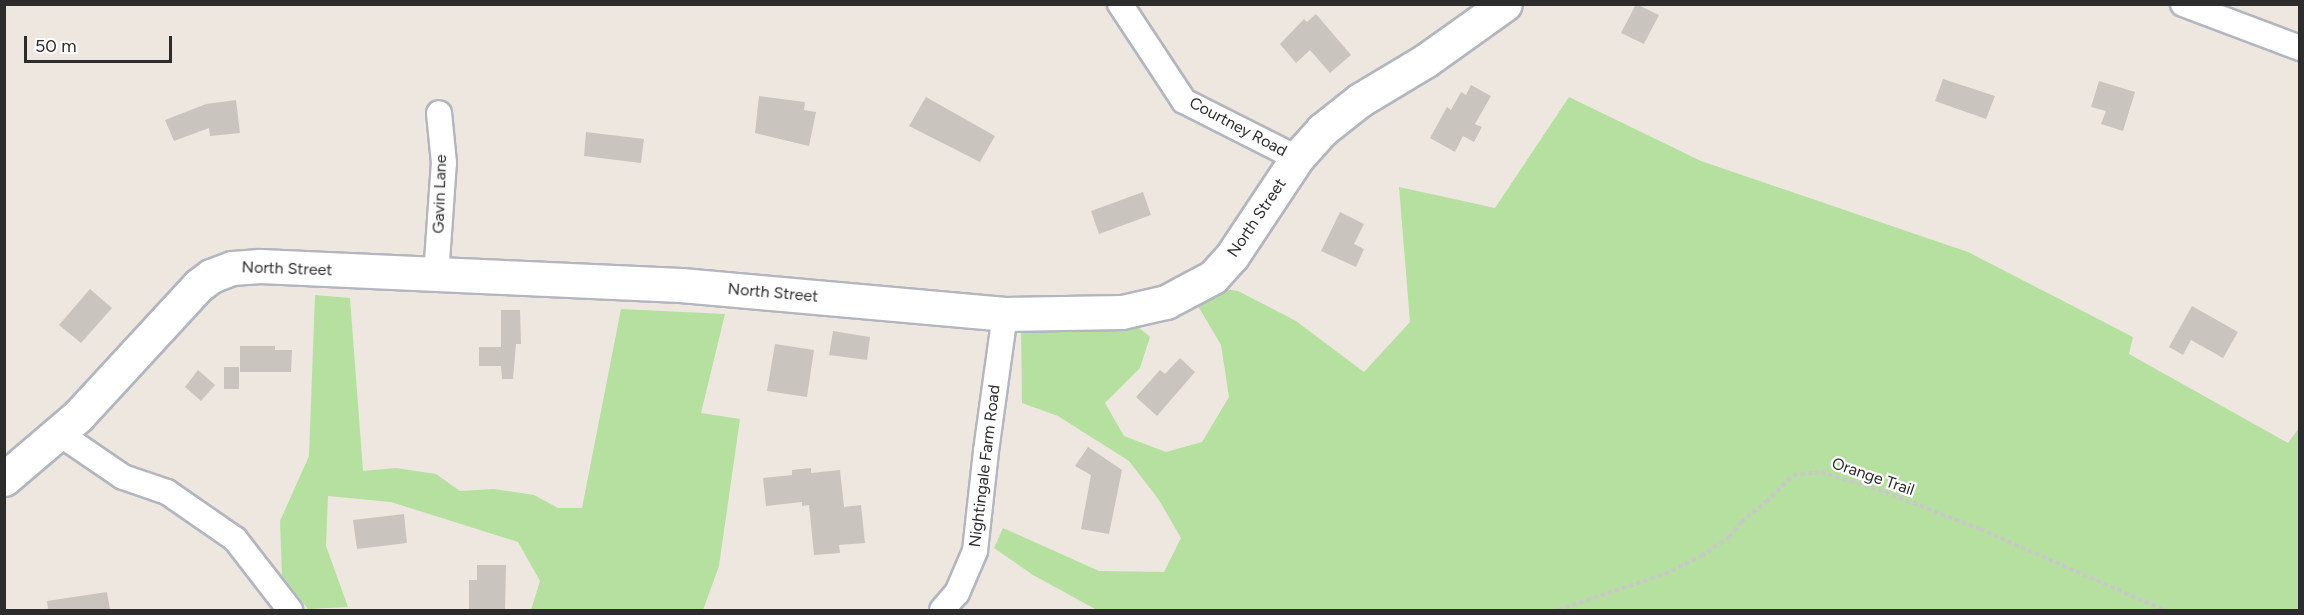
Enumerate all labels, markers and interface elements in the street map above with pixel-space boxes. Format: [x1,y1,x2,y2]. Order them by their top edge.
scale bar [27,24,176,62]
text: 50 m [35,35,77,57]
street label: Courtney Road [1186,93,1290,161]
street label: Gavin Lane [429,154,451,234]
street label: North Street [1224,175,1290,261]
street label: North Street [241,258,333,280]
street label: North Street [727,279,819,307]
street label: Nightingale Farm Road [966,384,1004,548]
street label: Orange Trail [1829,454,1917,500]

